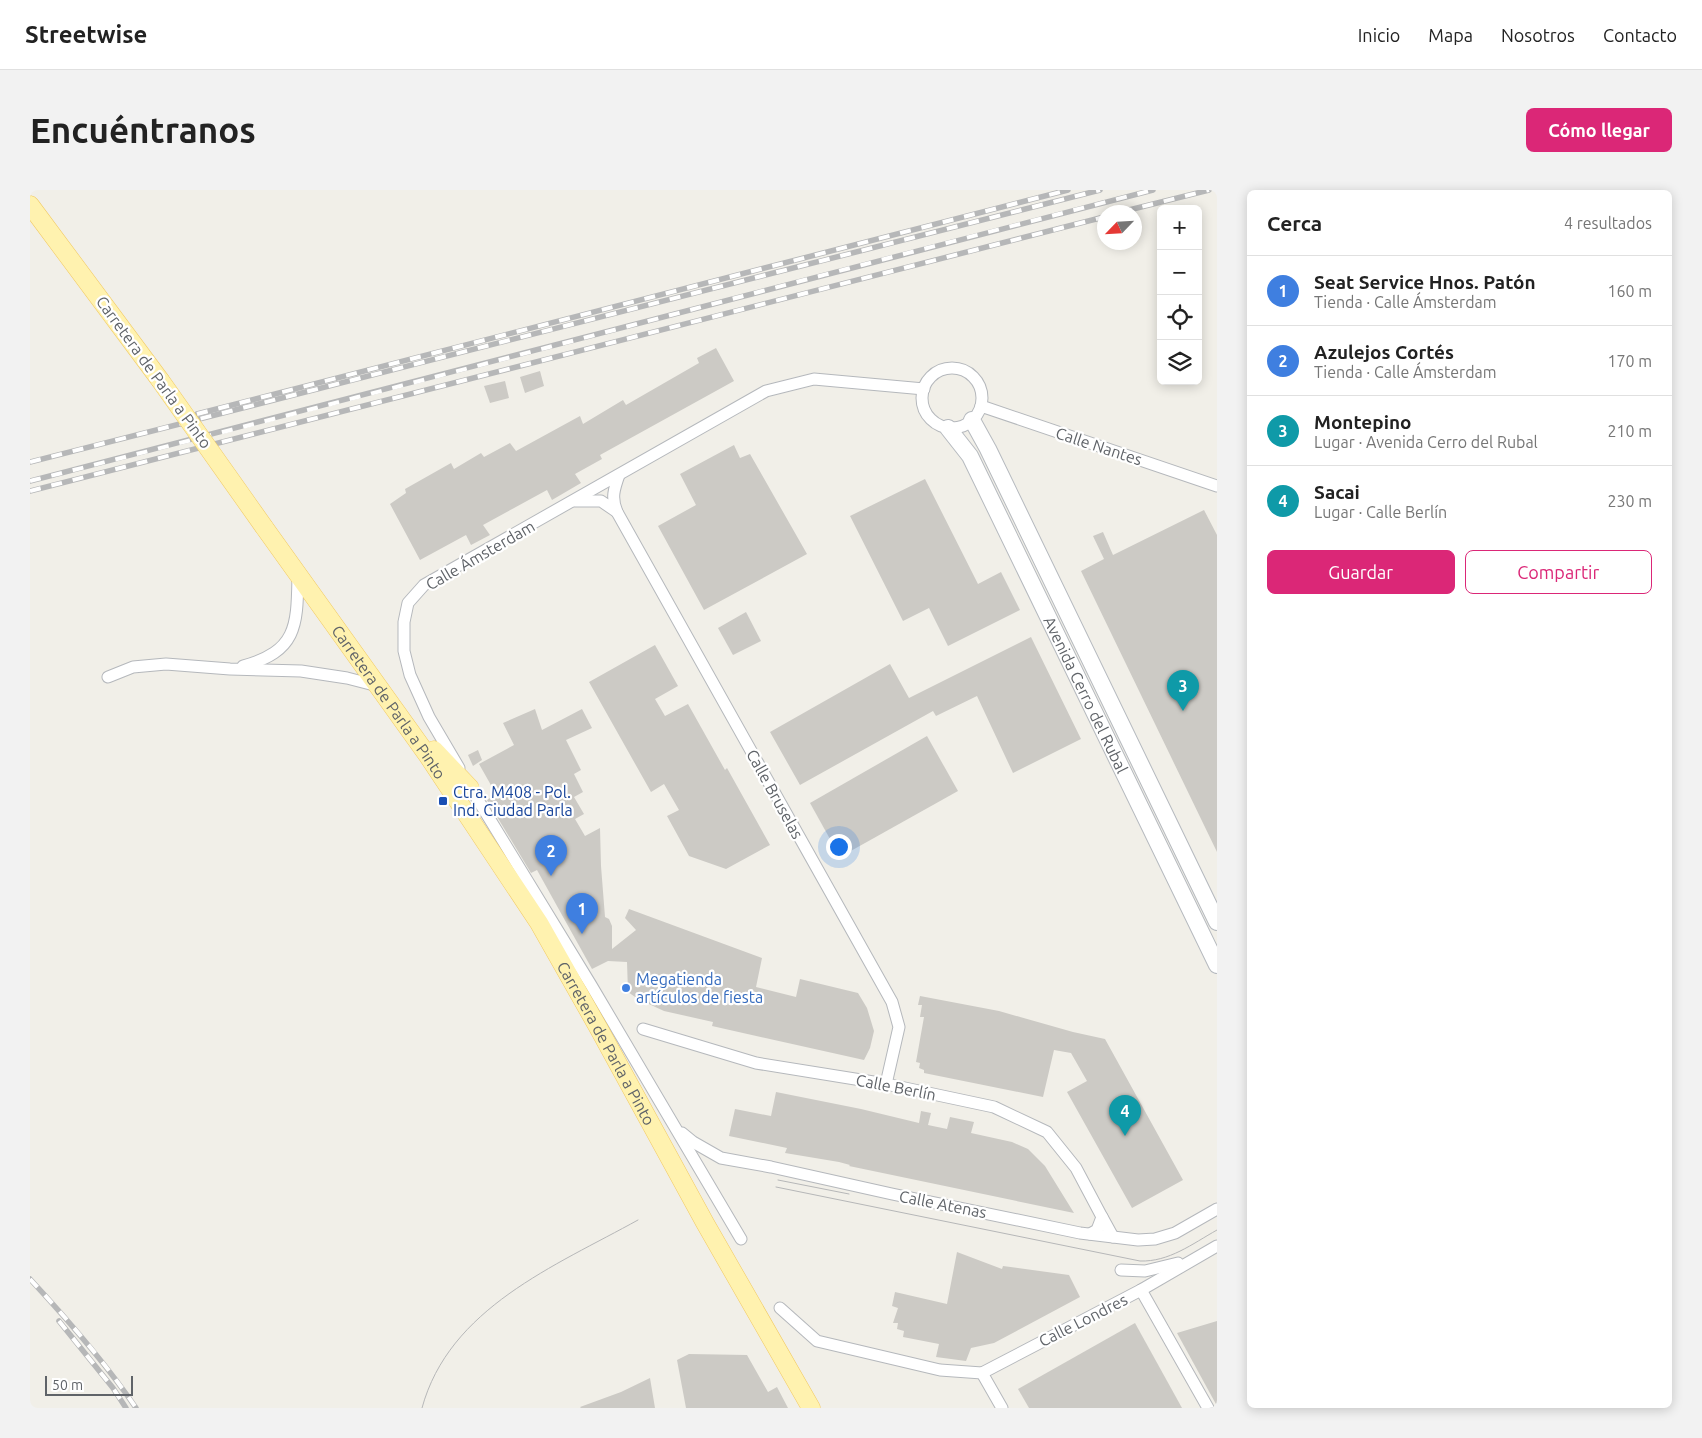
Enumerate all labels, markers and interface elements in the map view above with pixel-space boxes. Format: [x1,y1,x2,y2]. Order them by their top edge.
text: Streetwise [25,21,147,48]
text: Inicio [1358,25,1400,45]
text: Mapa [1428,25,1473,45]
text: Nosotros [1501,25,1575,45]
text: Contacto [1603,25,1677,45]
button: Cómo llegar [1526,108,1672,152]
text: Encuéntranos [30,110,256,150]
north arrow [1097,205,1142,250]
map controls [1157,205,1202,385]
button: + [1157,205,1202,250]
text: Cerca [1267,211,1322,235]
text: 4 resultados [1564,214,1652,232]
button: − [1157,250,1202,295]
text: Seat Service Hnos. Patón [1314,271,1536,293]
text: 1 [1278,282,1288,300]
text: 160 m [1607,282,1652,300]
street label: Carretera de Parla a Pinto [93,292,215,452]
text: Tienda · Calle Ámsterdam [1314,293,1497,311]
button: locate [1157,295,1202,340]
button: layers [1157,340,1202,385]
text: Azulejos Cortés [1314,341,1454,363]
text: 2 [1278,352,1288,370]
text: 170 m [1607,352,1652,370]
text: Tienda · Calle Ámsterdam [1314,363,1497,381]
text: Montepino [1314,411,1412,433]
text: 3 [1278,422,1288,440]
text: 210 m [1607,422,1652,440]
street label: Calle Nantes [1054,424,1145,468]
text: Lugar · Avenida Cerro del Rubal [1314,433,1538,451]
text: Sacai [1314,481,1360,503]
text: 4 [1278,492,1288,510]
text: 230 m [1607,492,1652,510]
text: Lugar · Calle Berlín [1314,503,1447,521]
street label: Calle Ámsterdam [421,515,538,593]
button: Guardar [1267,550,1455,594]
button: Compartir [1465,550,1652,594]
street label: Avenida Cerro del Rubal [1040,613,1132,776]
street label: Carretera de Parla a Pinto [328,622,450,782]
pin: 3 [1167,670,1199,711]
street label: Calle Bruselas [743,746,807,842]
place label: Ctra. M408 - Pol. Ind. Ciudad Parla [453,783,573,819]
marker: Ctra. M408 - Pol. Ind. Ciudad Parla [437,795,449,807]
your location [826,834,852,860]
pin: 2 [535,835,567,876]
pin: 1 [566,893,598,934]
street label: Carretera de Parla a Pinto [554,958,659,1128]
place label: Megatienda artículos de fiesta [636,970,763,1006]
marker: Megatienda artículos de fiesta [620,982,632,994]
street label: Calle Berlín [854,1070,938,1104]
pin: 4 [1109,1095,1141,1136]
street label: Calle Atenas [898,1187,988,1221]
street label: Calle Londres [1036,1290,1130,1350]
scale bar [45,1373,132,1396]
text: 50 m [52,1377,83,1393]

